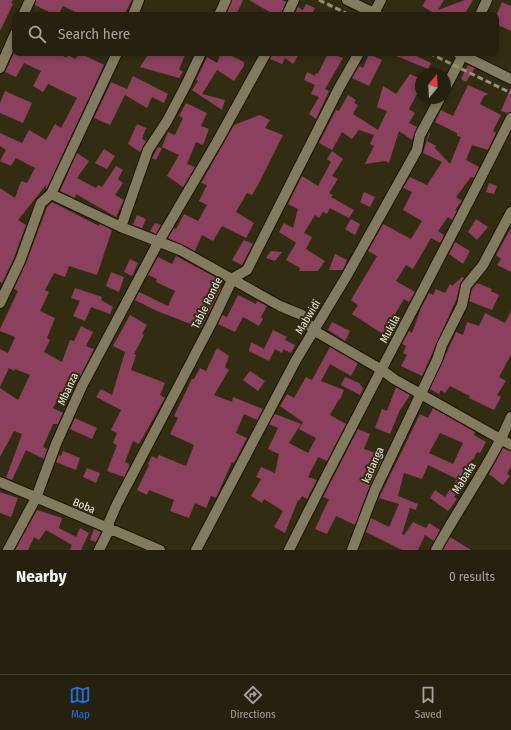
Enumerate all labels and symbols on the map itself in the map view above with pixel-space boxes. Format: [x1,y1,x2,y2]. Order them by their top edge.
north arrow [415,68,451,104]
street label: Table Ronde [189,275,225,331]
street label: Mabwidi [293,297,323,337]
street label: Mukila [377,313,403,345]
street label: Mbanza [55,371,81,407]
street label: kadanga [359,445,387,485]
street label: Mabaka [449,460,479,496]
street label: Boba [71,496,97,516]

